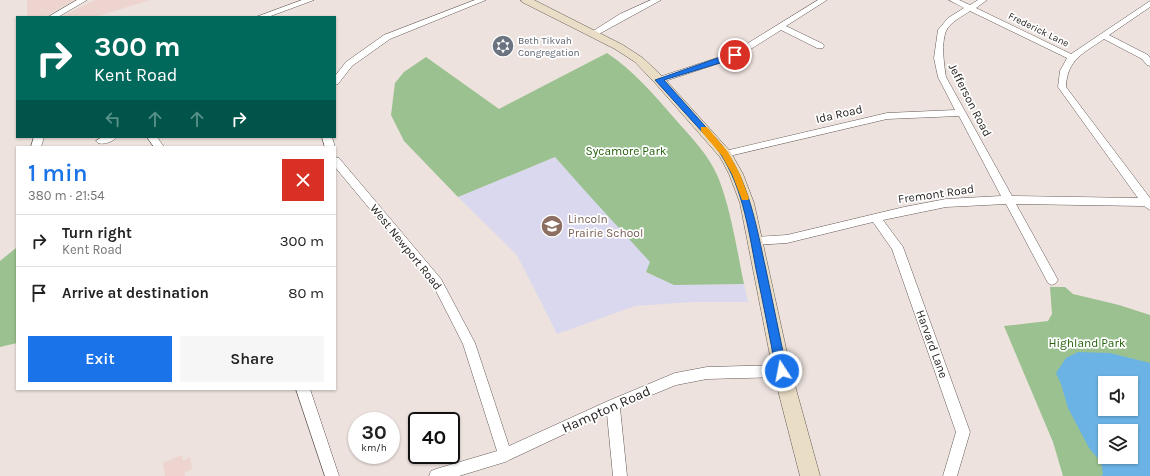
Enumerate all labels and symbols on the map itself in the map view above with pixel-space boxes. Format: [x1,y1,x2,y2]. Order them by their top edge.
street label: Frederick Lane [1006,10,1071,50]
synagogue icon: Beth Tikvah Congregation [490,33,516,59]
place label: Beth Tikvah Congregation [518,35,579,59]
pin [718,38,752,72]
street label: Jefferson Road [946,61,994,139]
street label: Ida Road [814,102,864,126]
park label: Sycamore Park [585,144,667,158]
street label: Fremont Road [897,182,975,206]
street label: West Newport Road [367,201,445,293]
place label: Lincoln Prairie School [568,212,643,240]
school or university icon: Lincoln Prairie School [539,213,565,239]
street label: Harvard Lane [913,308,951,380]
park label: Highland Park [1048,336,1126,350]
position arrow [761,350,803,392]
street label: Hampton Road [559,382,653,437]
speed limit sign: 40 [408,412,460,464]

